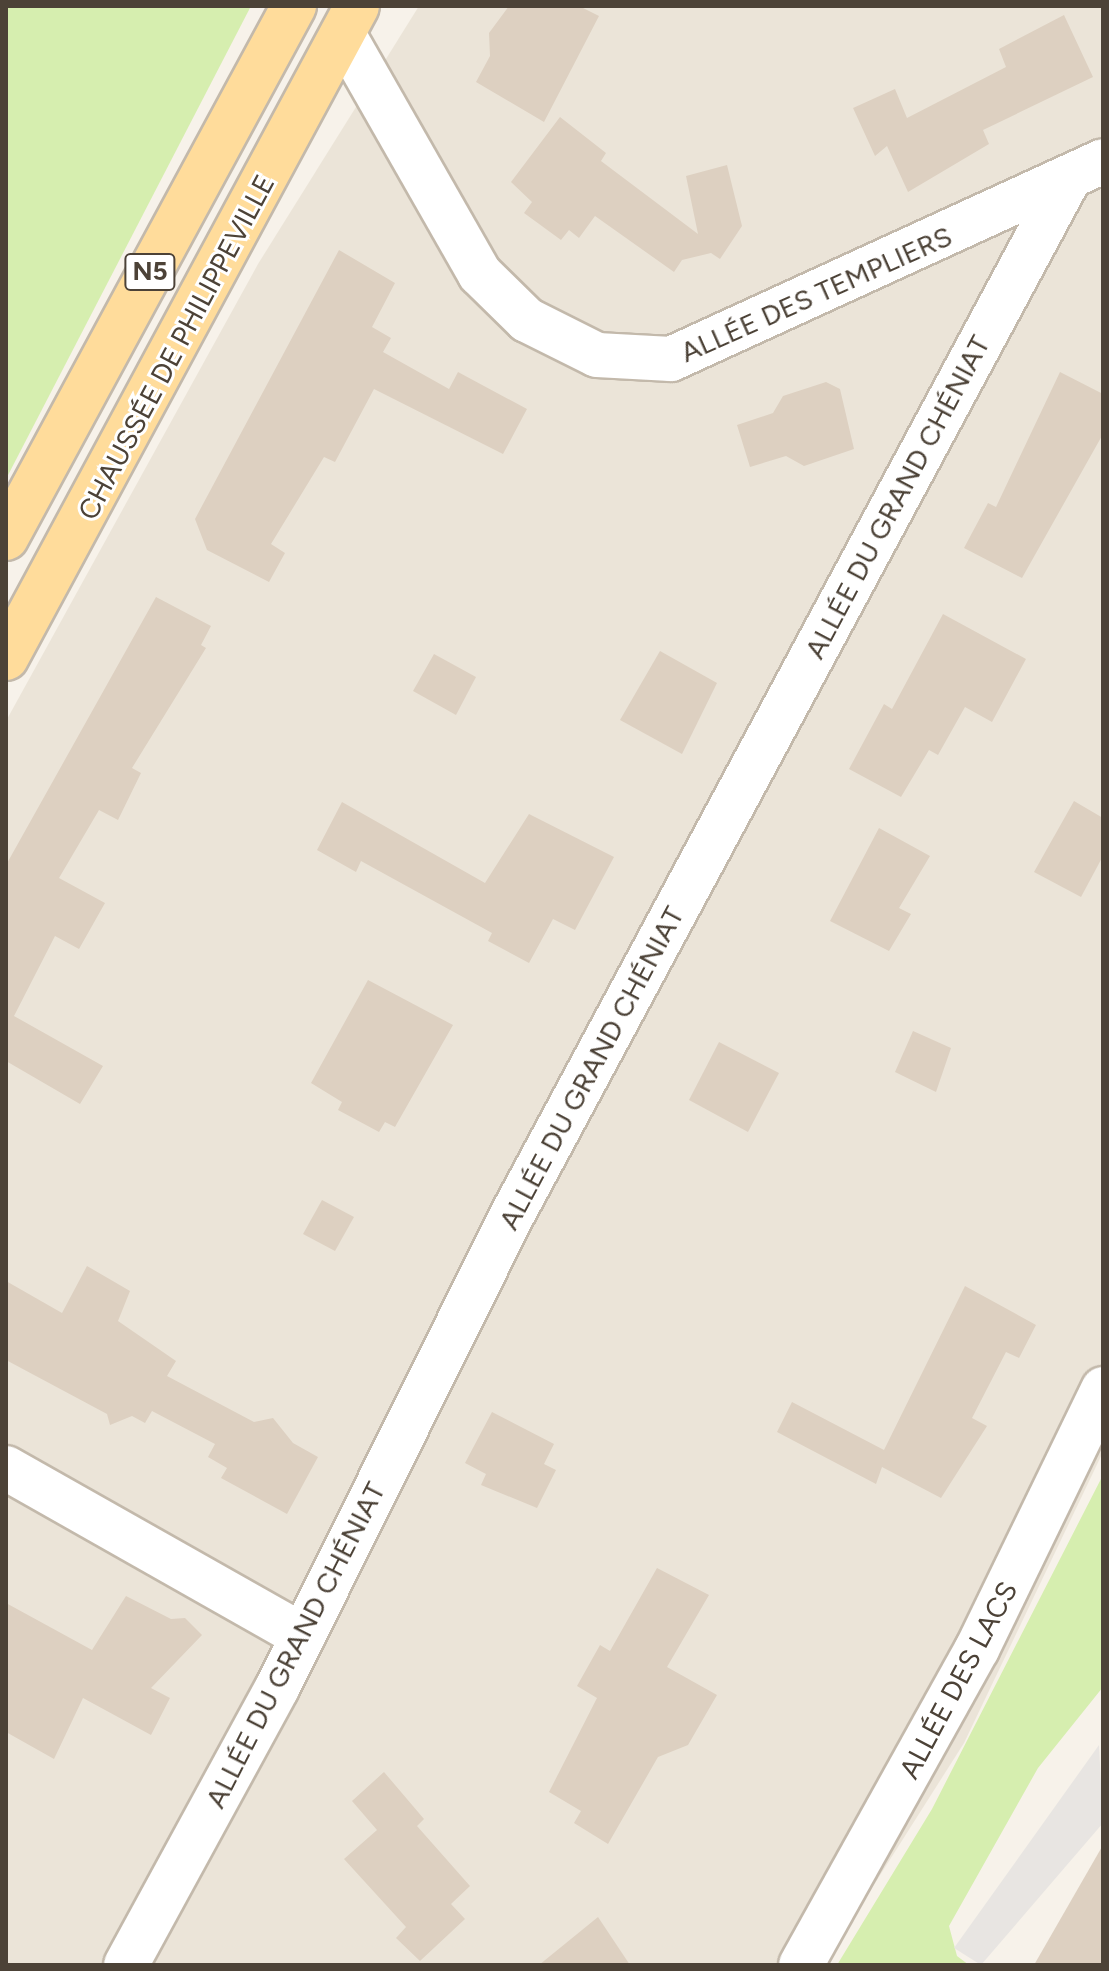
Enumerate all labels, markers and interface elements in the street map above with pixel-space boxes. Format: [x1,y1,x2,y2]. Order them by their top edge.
street label: CHAUSSÉE DE PHILIPPEVILLE [71,169,281,525]
street label: ALLÉE DES TEMPLIERS [675,219,957,369]
road number: N5 [124,250,176,294]
street label: ALLÉE DU GRAND CHÉNIAT [797,330,997,664]
street label: ALLÉE DU GRAND CHÉNIAT [491,901,691,1235]
street label: ALLÉE DU GRAND CHÉNIAT [198,1477,392,1813]
street label: ALLÉE DES LACS [892,1576,1024,1784]

